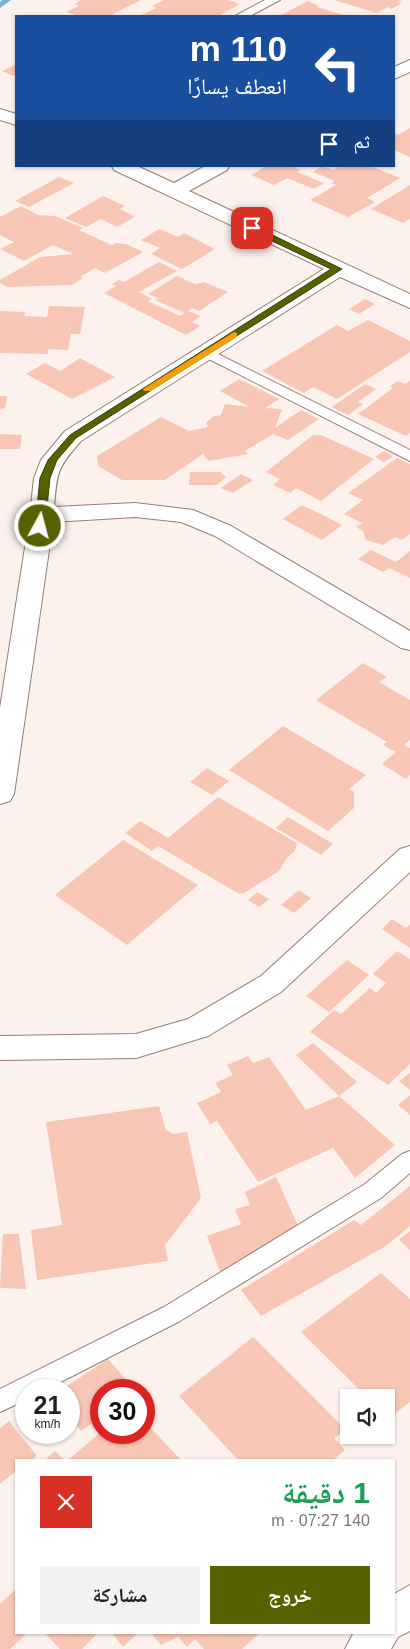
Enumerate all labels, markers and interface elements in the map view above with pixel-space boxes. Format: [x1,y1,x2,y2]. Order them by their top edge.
text: 110 m [190,29,287,68]
icon: left [305,35,370,100]
text: انعطف يسارًا [187,74,287,99]
icon: arrive [315,130,343,158]
text: ثم [353,131,370,152]
pin [231,207,273,249]
icon: arrive [238,214,266,242]
position arrow [13,499,65,551]
speed limit sign: 30 [90,1379,155,1444]
map controls [340,1389,395,1444]
button: sound [340,1389,395,1444]
text: 21 [34,1391,61,1419]
text: km/h [34,1417,61,1431]
button: close [40,1476,92,1528]
text: 1 دقيقة [282,1476,370,1509]
text: 140 m · 07:27 [271,1512,370,1529]
button: مشاركة [40,1566,200,1624]
button: خروج [210,1566,370,1624]

